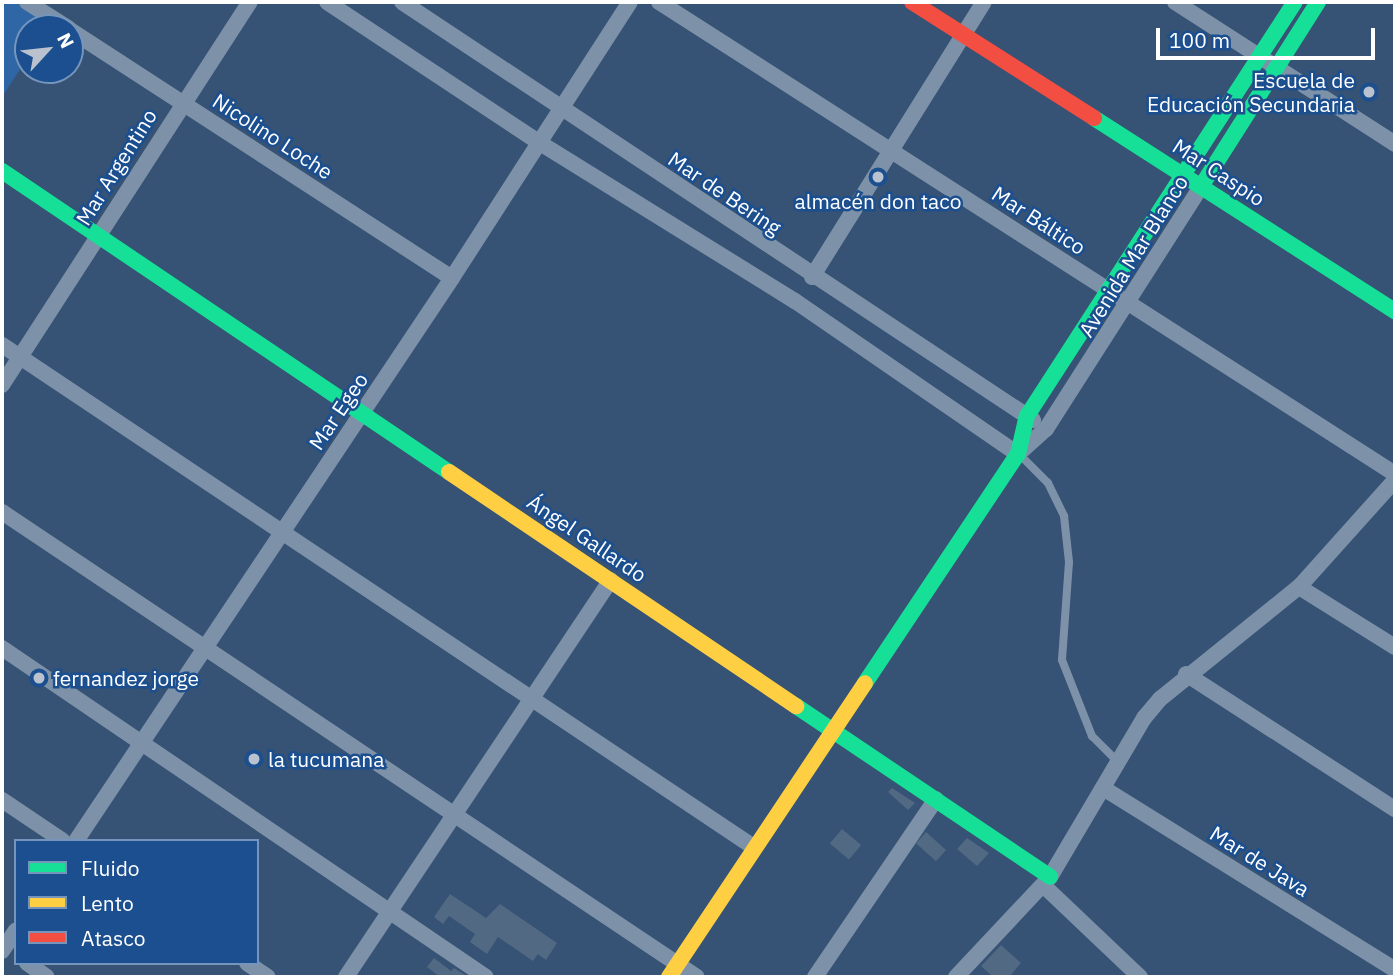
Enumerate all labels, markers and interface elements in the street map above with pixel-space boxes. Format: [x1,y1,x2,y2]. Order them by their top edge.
north arrow [14,14,84,84]
scale bar [1159,14,1378,58]
text: 100 m [1169,26,1230,54]
text: N [52,29,80,52]
place label: Escuela de Educación Secundaria [1147,67,1355,117]
marker: Escuela de Educación Secundaria [1361,84,1377,100]
street label: Nicolino Loche [208,88,338,184]
street label: Mar Argentino [70,104,162,230]
street label: Mar Caspio [1168,133,1270,211]
street label: Mar de Bering [664,146,786,240]
marker: almacén don taco [870,169,886,185]
street label: Avenida Mar Blanco [1073,170,1193,342]
street label: Mar Báltico [988,180,1090,260]
place label: almacén don taco [795,188,961,214]
street label: Mar Egeo [303,368,373,454]
street label: Ángel Gallardo [523,489,651,587]
place label: fernandez jorge [53,665,199,691]
marker: fernandez jorge [31,670,47,686]
place label: la tucumana [268,746,384,772]
marker: la tucumana [246,751,262,767]
street label: Mar de Java [1206,820,1314,902]
legend [14,839,259,965]
text: Fluido [81,854,140,882]
text: Lento [81,889,134,917]
text: Atasco [81,924,145,952]

